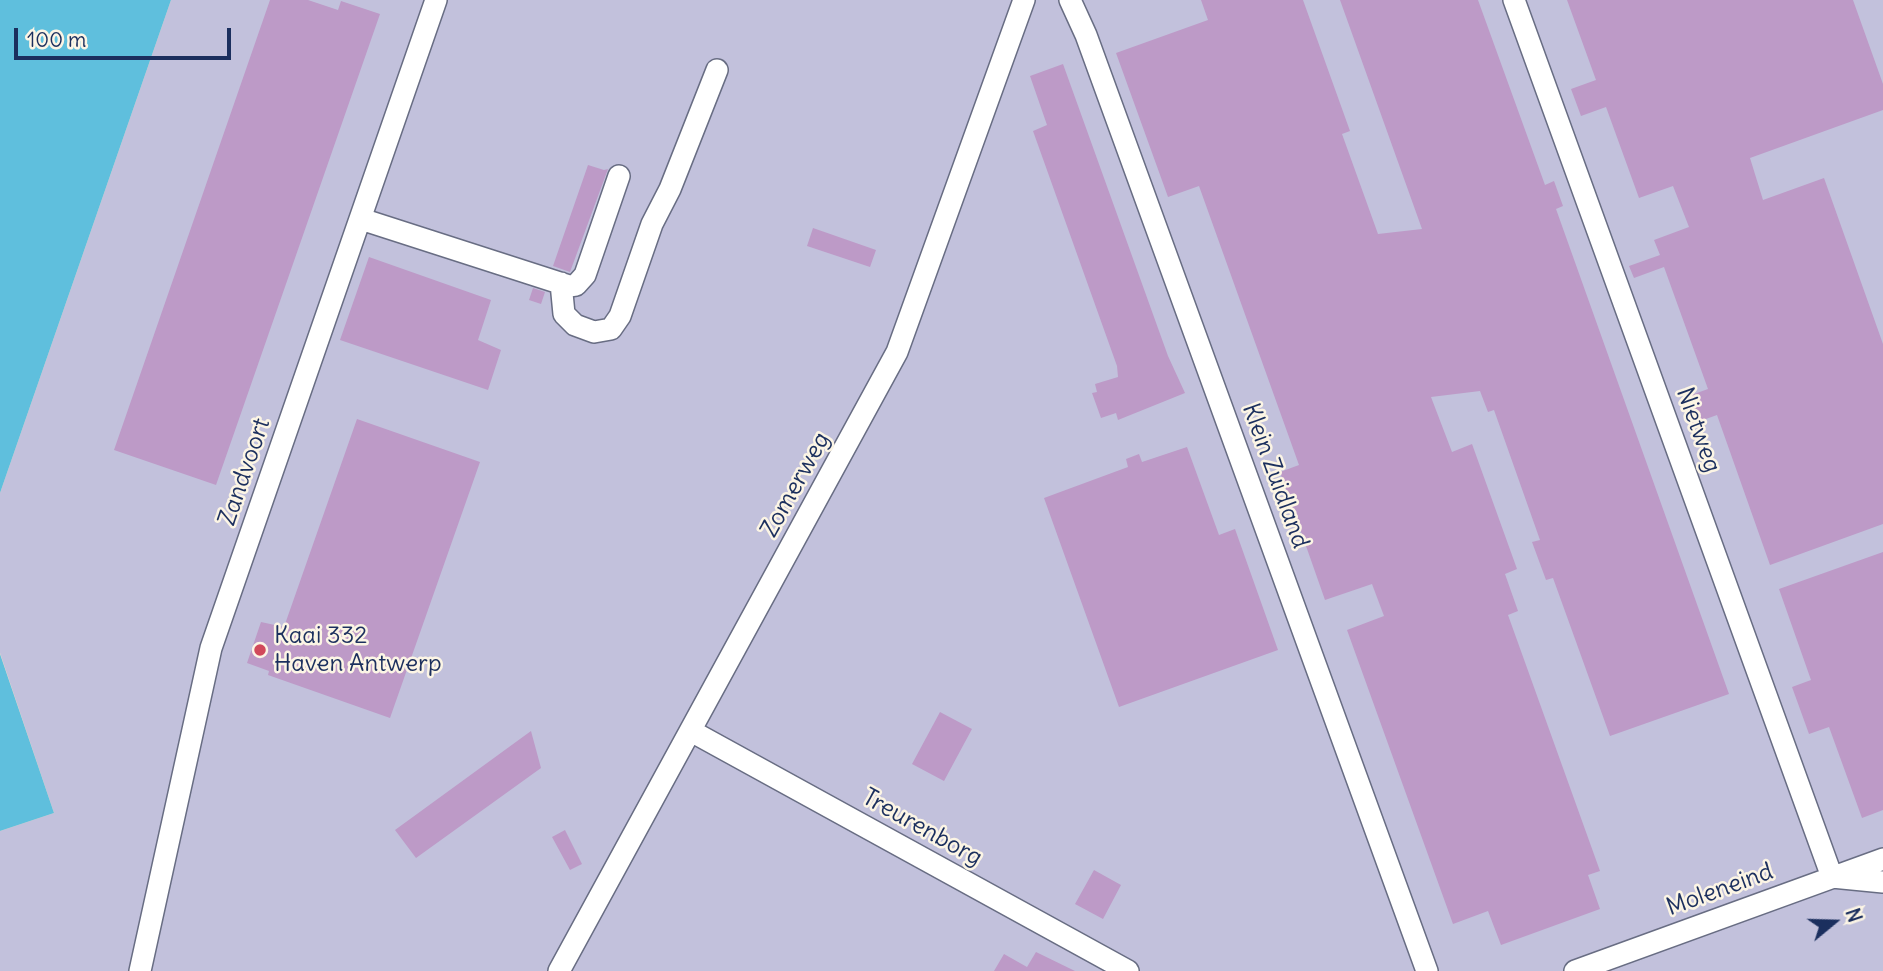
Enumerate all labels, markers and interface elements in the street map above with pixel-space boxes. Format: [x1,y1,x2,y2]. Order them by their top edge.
scale bar [18,14,234,58]
text: 100 m [27,26,86,53]
street label: Nietweg [1669,384,1727,476]
street label: Klein Zuidland [1236,400,1314,552]
street label: Zandvoort [213,415,277,529]
street label: Zomerweg [755,427,837,543]
place label: Kaai 332 Haven Antwerp [274,622,442,678]
marker: Kaai 332 Haven Antwerp [252,642,268,658]
street label: Treurenborg [857,783,987,873]
street label: Moleneind [1663,857,1777,923]
north arrow [1799,887,1869,957]
text: N [1840,905,1867,925]

